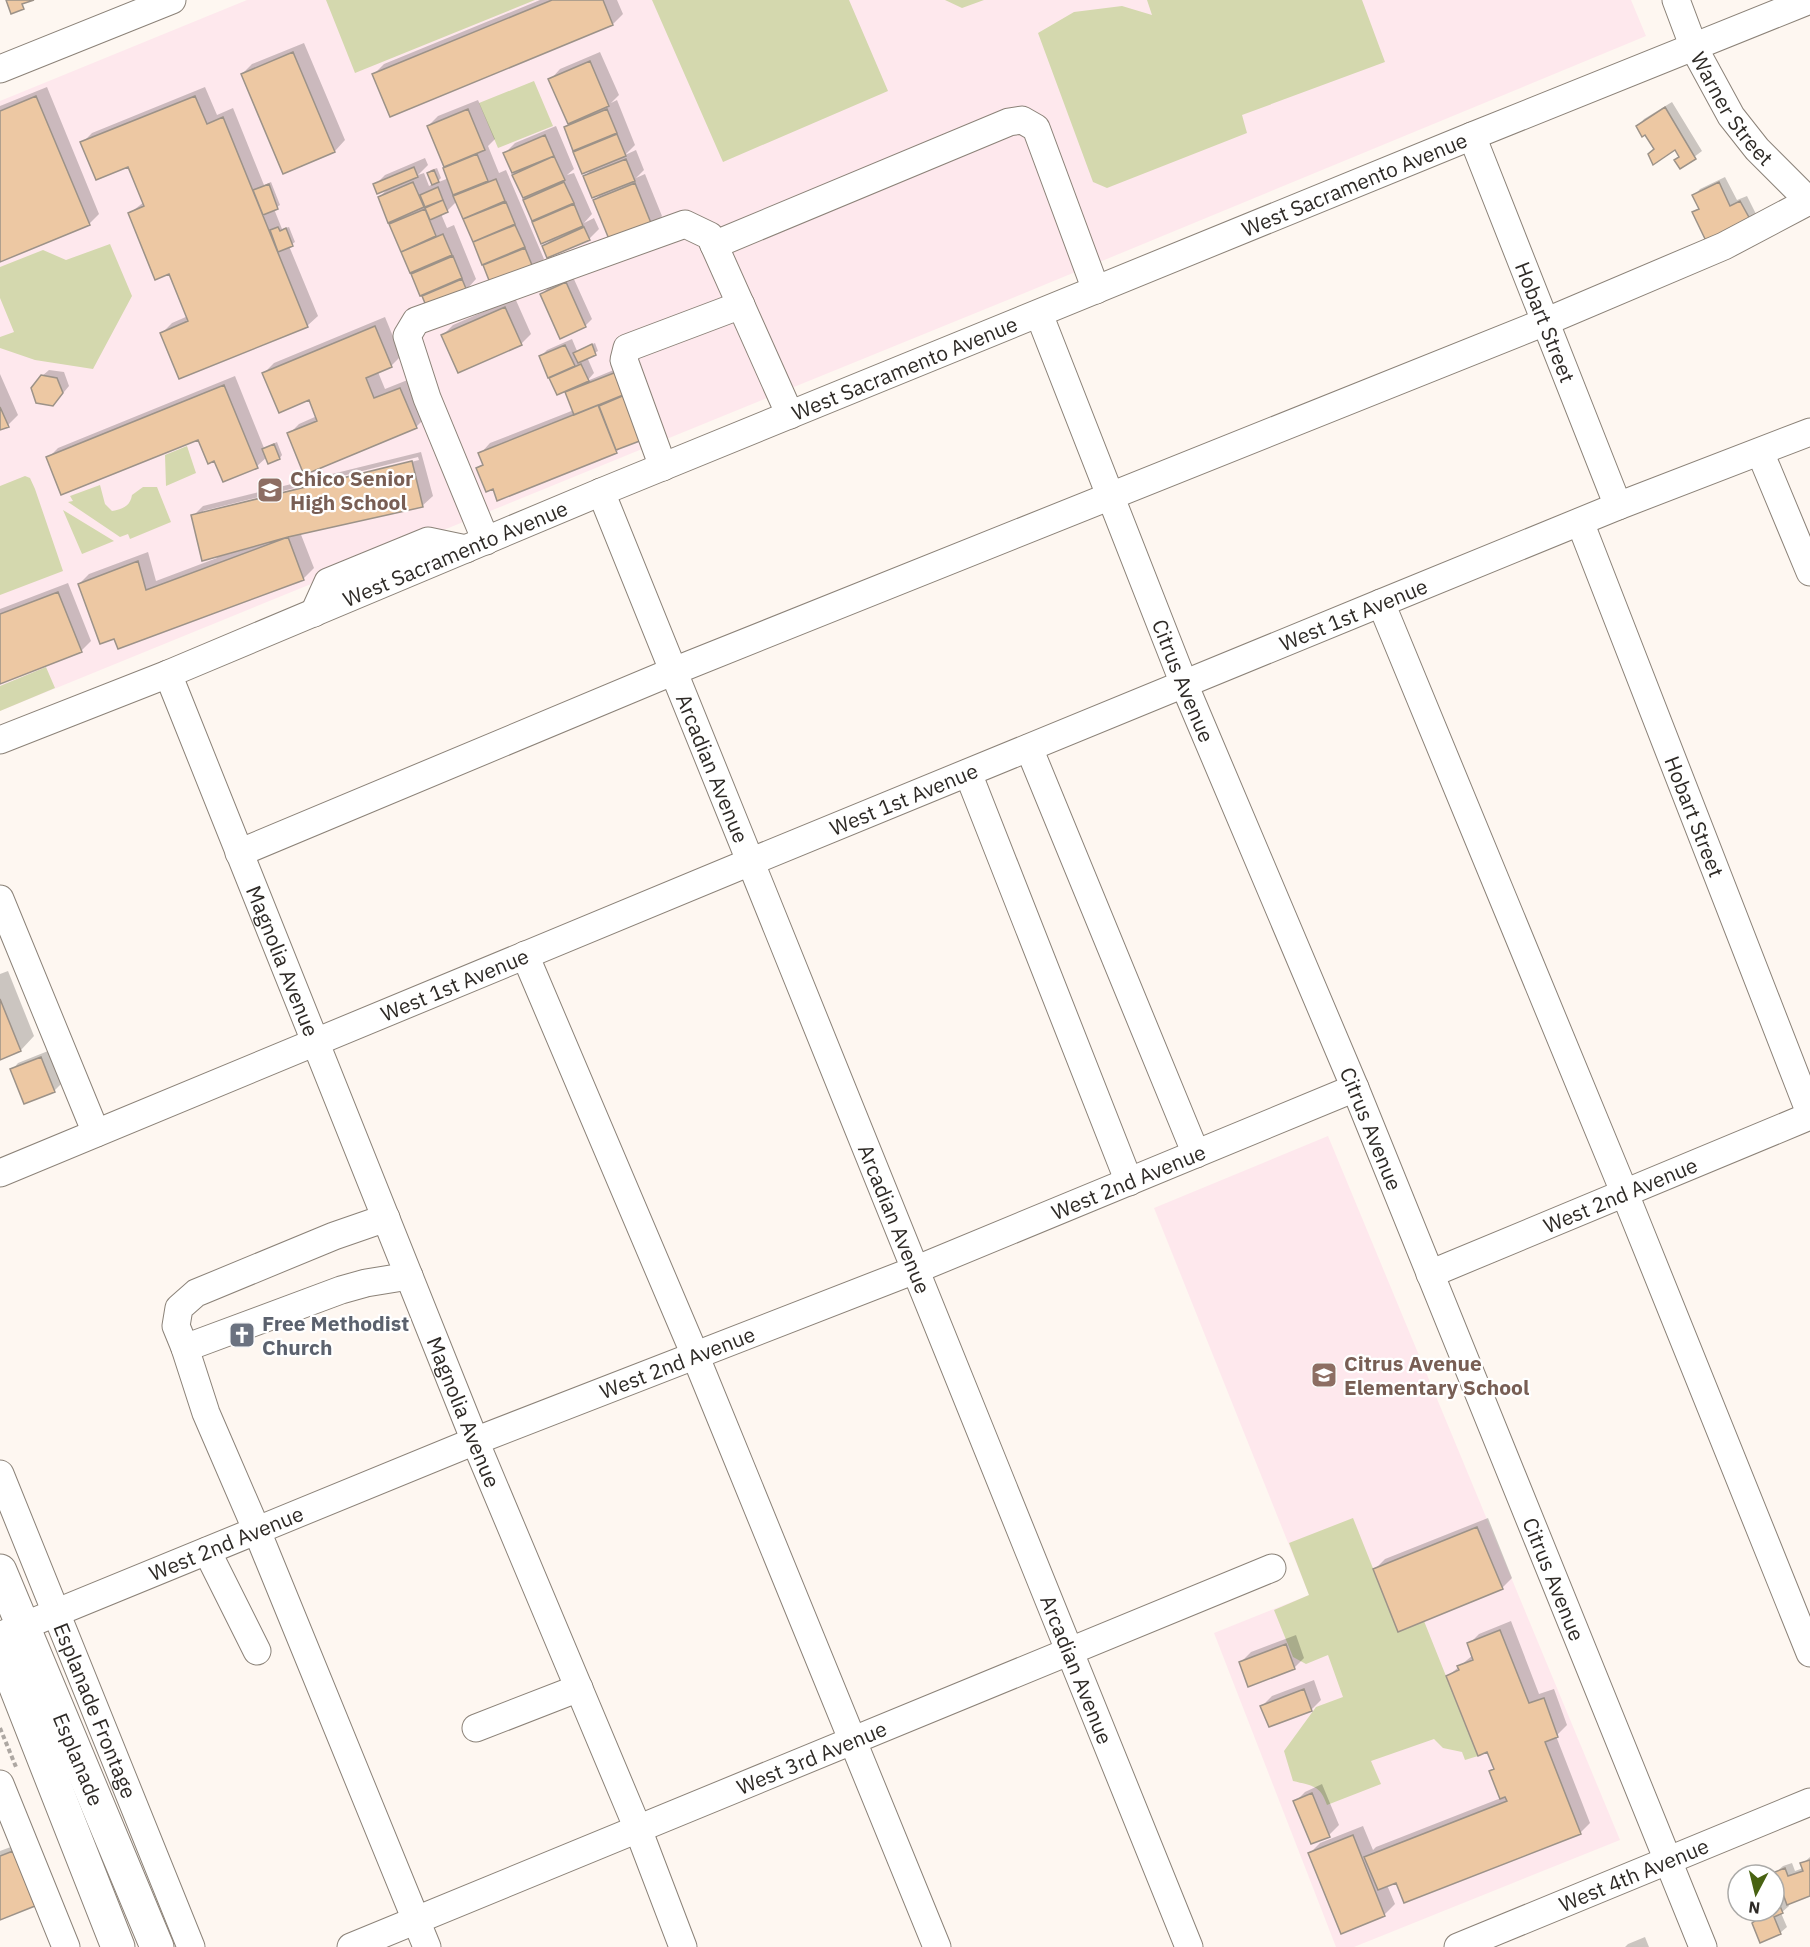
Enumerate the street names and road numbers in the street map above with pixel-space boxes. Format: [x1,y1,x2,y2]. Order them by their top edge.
street label: Warner Street [1685,47,1780,172]
street label: West Sacramento Avenue [1237,126,1471,243]
street label: Hobart Street [1509,257,1582,387]
street label: West Sacramento Avenue [787,309,1021,427]
street label: West Sacramento Avenue [339,494,572,613]
street label: West 1st Avenue [1275,572,1431,657]
street label: Citrus Avenue [1146,615,1221,747]
street label: Arcadian Avenue [670,690,755,847]
street label: Hobart Street [1658,752,1731,881]
street label: West 1st Avenue [825,756,982,842]
street label: Magnolia Avenue [240,881,326,1041]
street label: West 1st Avenue [376,941,533,1028]
street label: Citrus Avenue [1334,1063,1409,1195]
street label: West 2nd Avenue [1047,1137,1210,1226]
street label: Arcadian Avenue [852,1140,937,1298]
street label: West 2nd Avenue [1539,1150,1701,1239]
street label: West 2nd Avenue [596,1320,759,1405]
street label: Magnolia Avenue [421,1332,507,1492]
street label: West 2nd Avenue [145,1499,307,1587]
street label: Citrus Avenue [1516,1513,1591,1645]
street label: Arcadian Avenue [1034,1591,1120,1748]
street label: Esplanade Frontage [49,1619,143,1801]
street label: Esplanade [47,1709,109,1809]
street label: West 3rd Avenue [732,1714,891,1801]
street label: West 4th Avenue [1555,1831,1713,1918]

